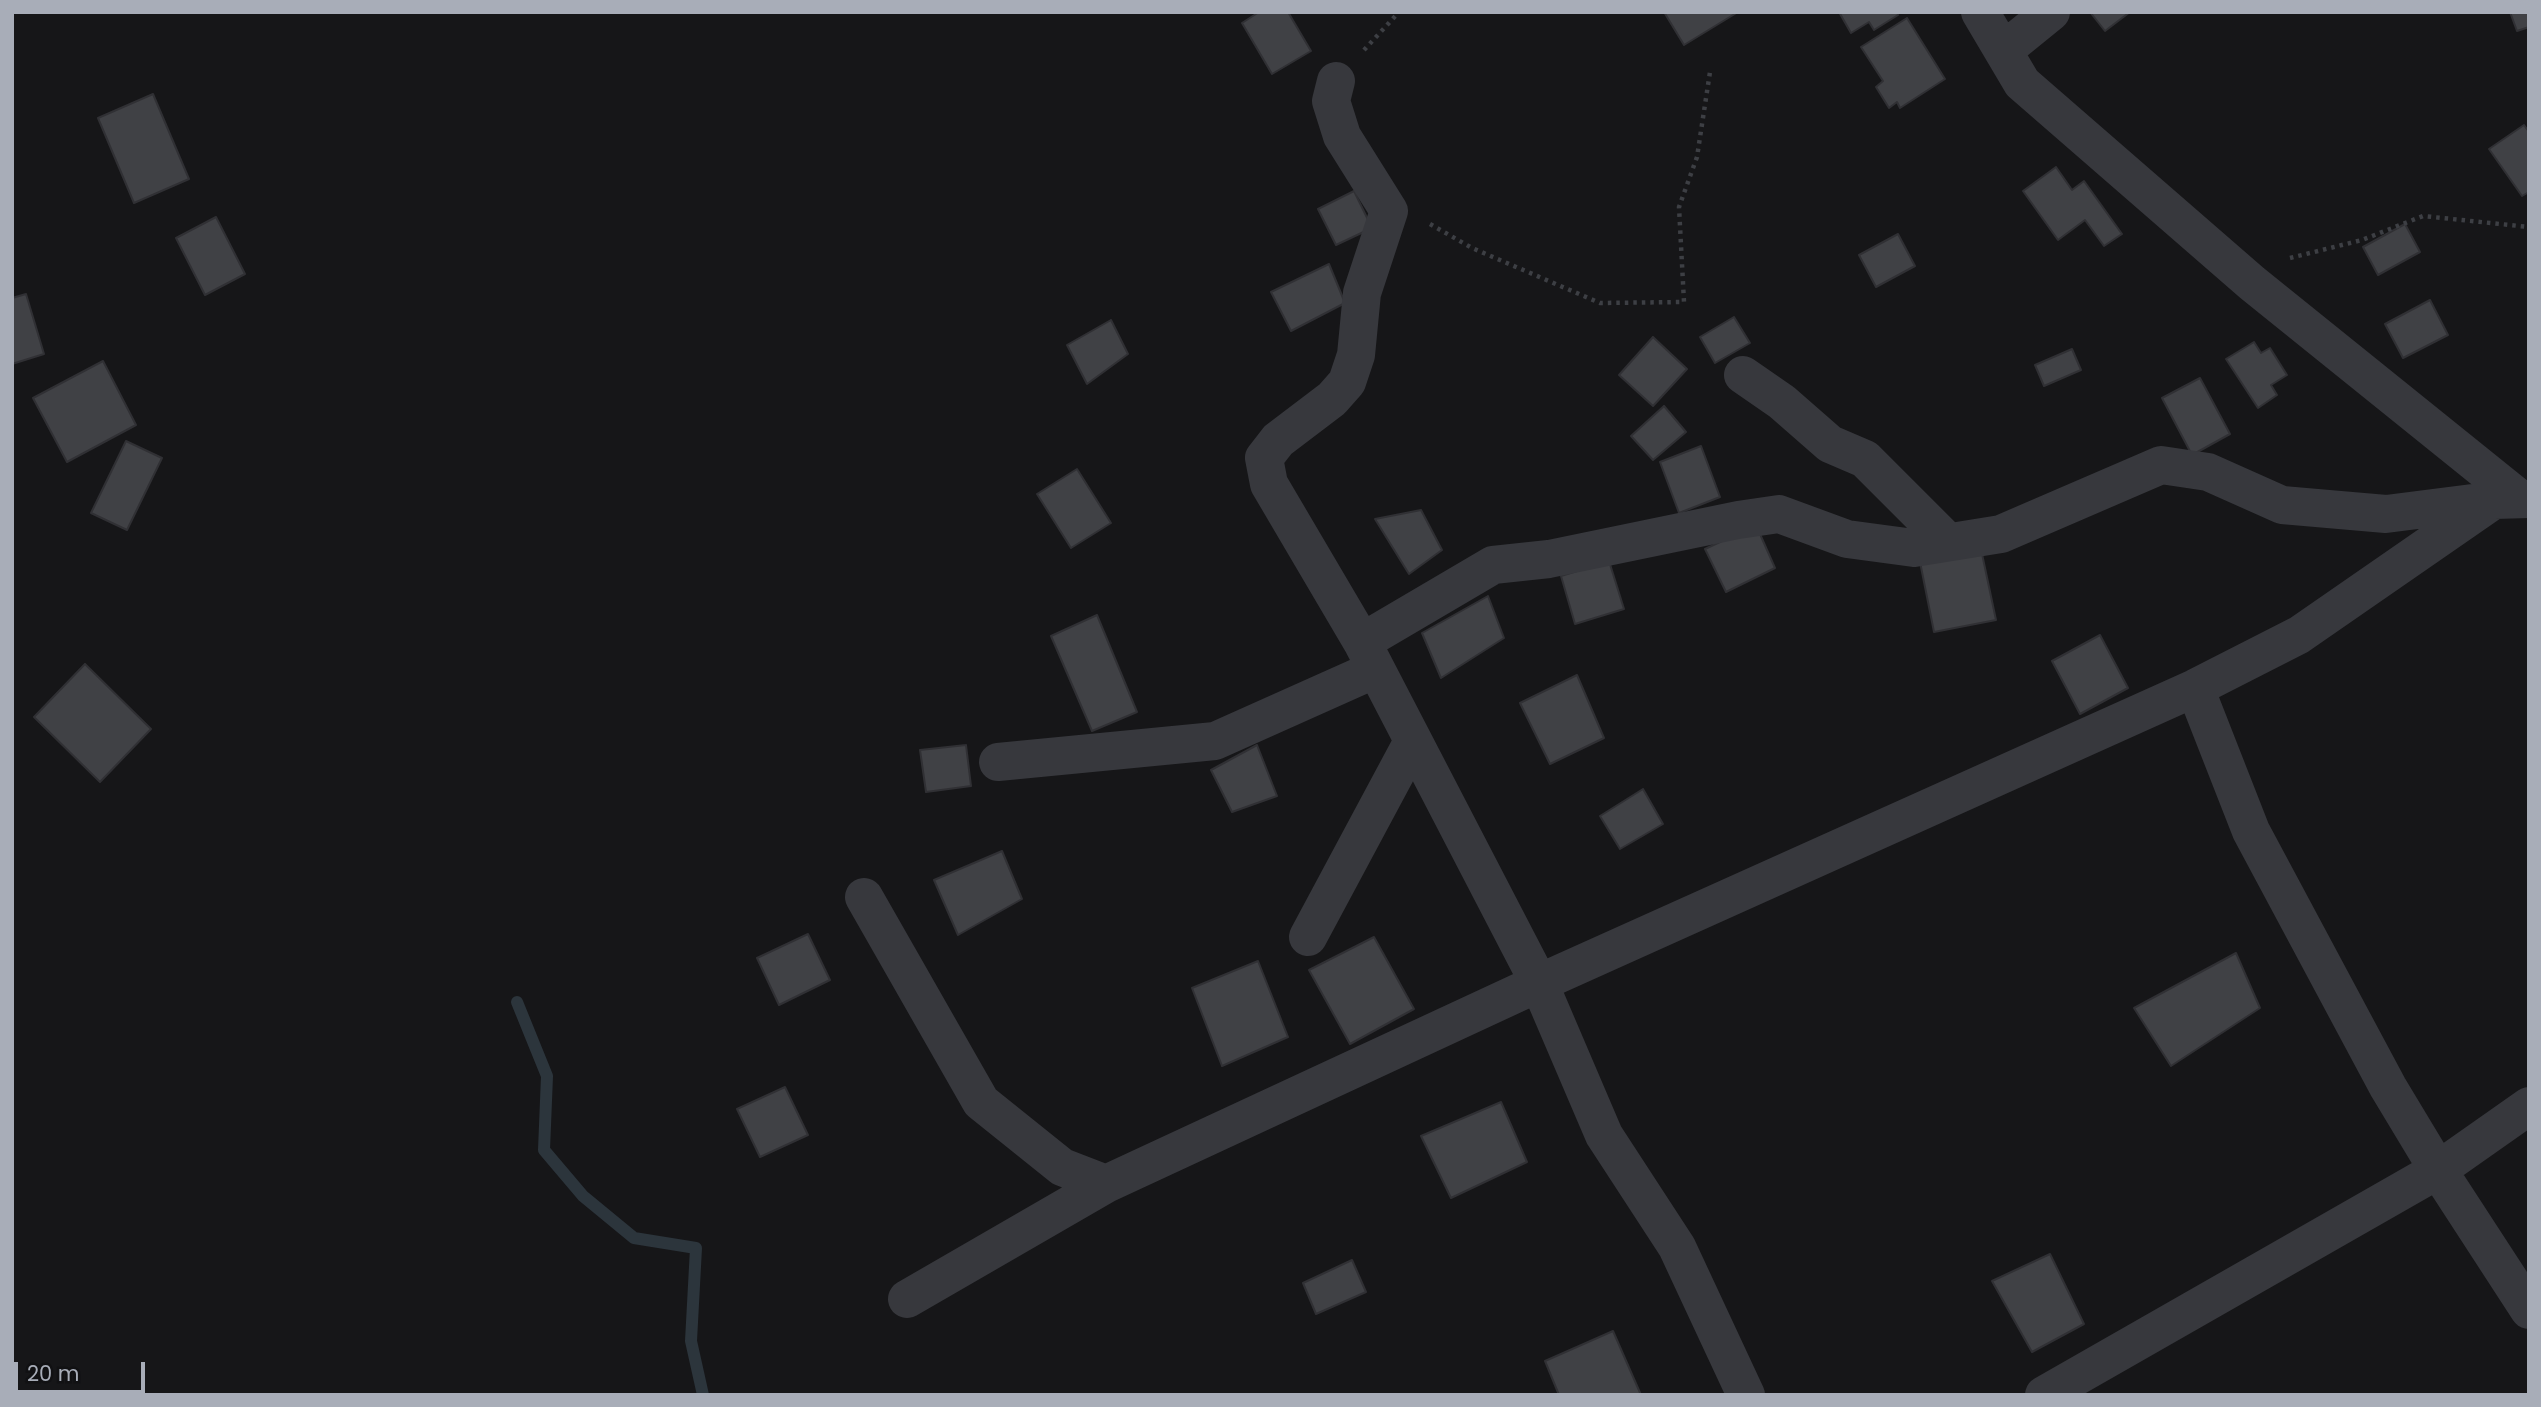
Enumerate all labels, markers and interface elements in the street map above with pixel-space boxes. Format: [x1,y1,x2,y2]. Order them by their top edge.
scale bar [18,1348,149,1392]
text: 20 m [27,1359,80,1388]

